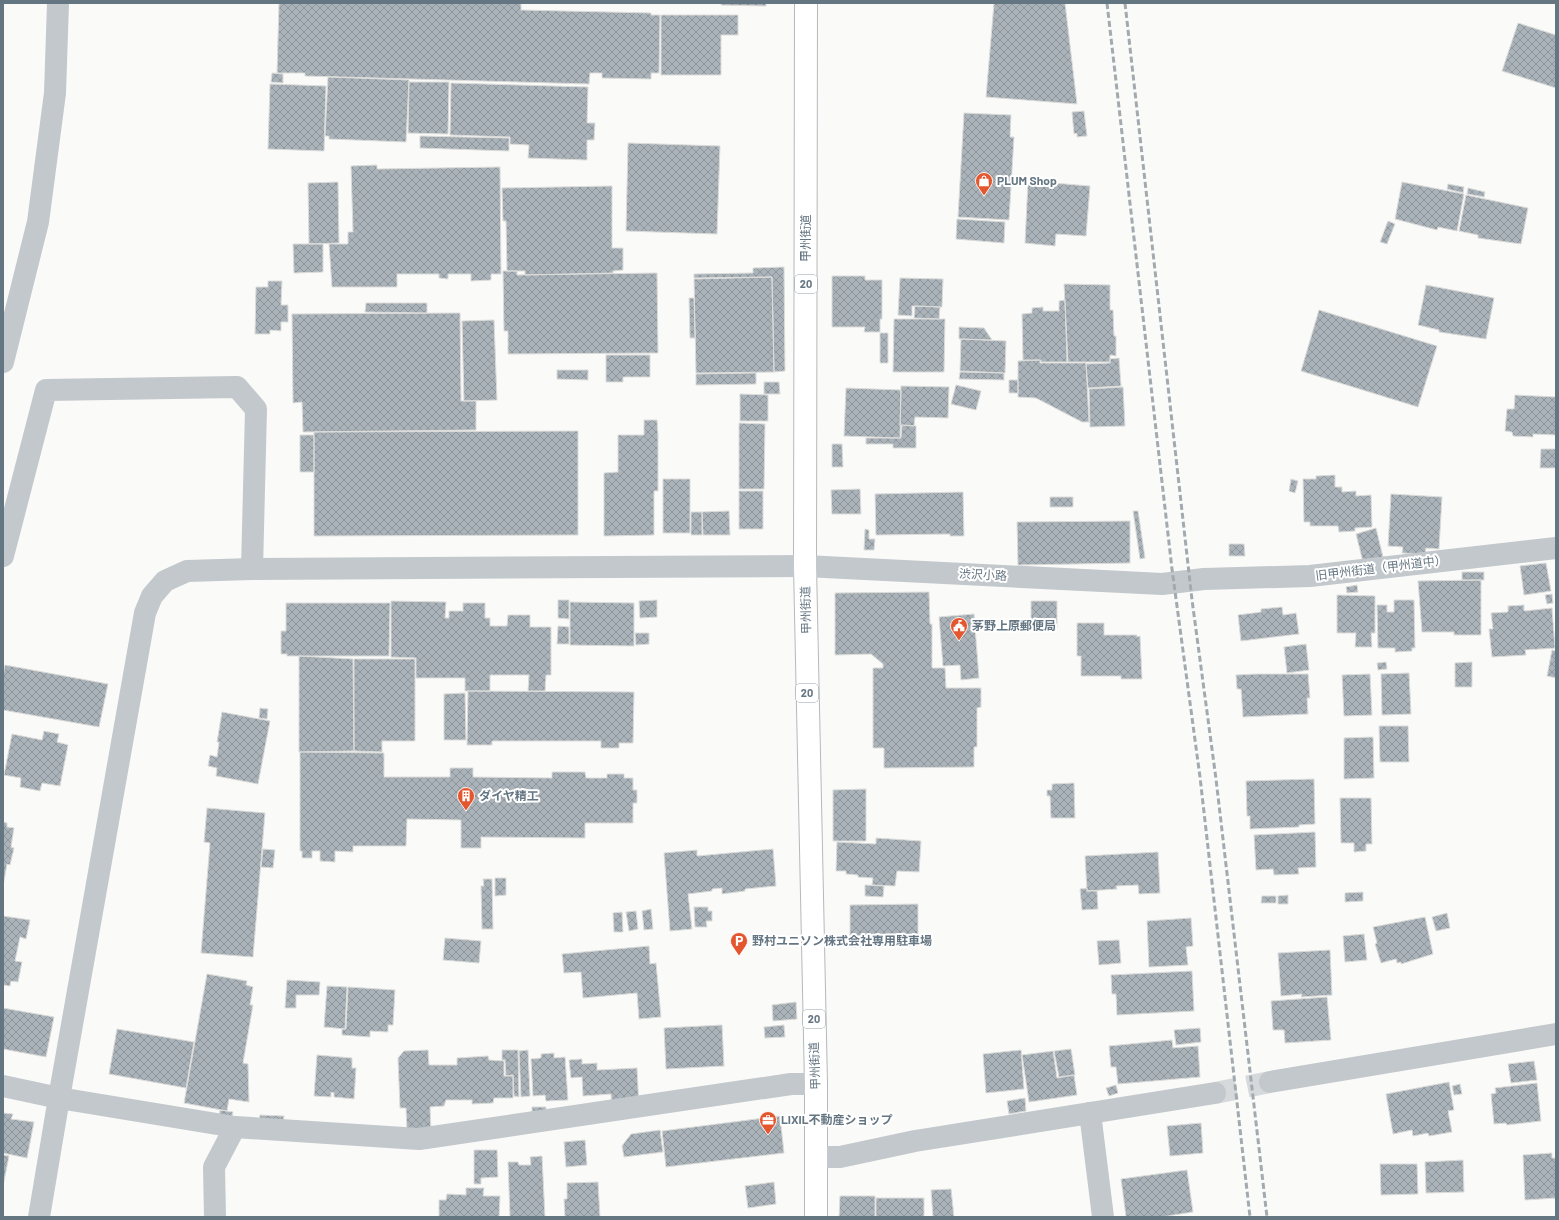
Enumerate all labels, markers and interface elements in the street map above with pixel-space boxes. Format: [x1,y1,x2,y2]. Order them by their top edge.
shop icon: PLUM Shop [974,171,994,196]
place label: PLUM Shop [997,173,1057,187]
street label: 甲州街道 [798,214,812,262]
road number: 20 [795,275,817,293]
street label: 旧甲州街道（甲州道中） [1315,552,1447,582]
street label: 渋沢小路 [959,566,1007,582]
street label: 甲州街道 [798,586,812,634]
public building icon: 茅野上原郵便局 [949,616,969,641]
place label: 茅野上原郵便局 [972,618,1056,632]
road number: 20 [796,684,818,702]
building icon: ダイヤ精工 [456,786,476,811]
place label: ダイヤ精工 [479,788,539,802]
parking icon: 野村ユニソン株式会社専用駐車場 [729,931,749,956]
place label: 野村ユニソン株式会社専用駐車場 [752,933,932,947]
road number: 20 [803,1010,825,1028]
street label: 甲州街道 [806,1042,822,1090]
office icon: LIXIL不動産ショップ [758,1110,778,1135]
place label: LIXIL不動産ショップ [781,1112,893,1126]

